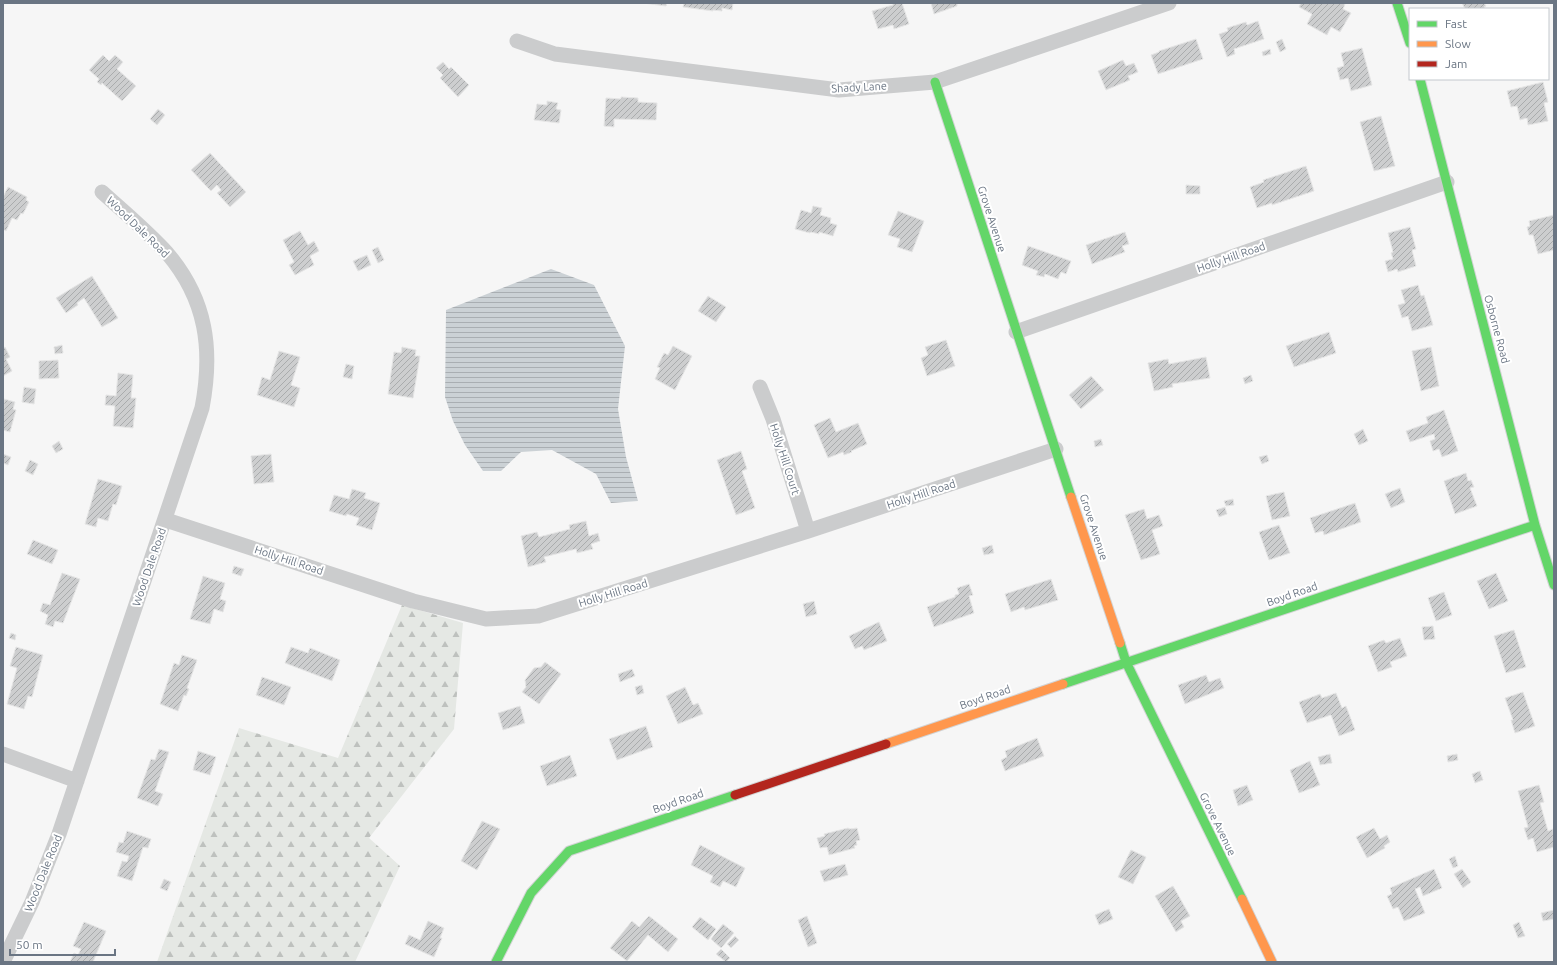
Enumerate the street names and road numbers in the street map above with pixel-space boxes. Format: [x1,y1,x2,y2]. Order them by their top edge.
street label: Shady Lane [831,80,887,94]
street label: Grove Avenue [976,184,1008,254]
street label: Wood Dale Road [104,194,172,260]
street label: Holly Hill Road [1195,240,1267,274]
street label: Osborne Road [1482,293,1512,365]
street label: Holly Hill Court [768,422,802,497]
street label: Holly Hill Road [885,477,957,511]
street label: Grove Avenue [1078,492,1110,562]
street label: Wood Dale Road [130,526,168,608]
street label: Holly Hill Road [253,543,325,577]
street label: Holly Hill Road [577,577,649,609]
street label: Boyd Road [1265,580,1319,608]
street label: Boyd Road [958,683,1012,711]
street label: Boyd Road [651,787,705,815]
street label: Grove Avenue [1198,790,1238,858]
street label: Wood Dale Road [22,833,64,913]

